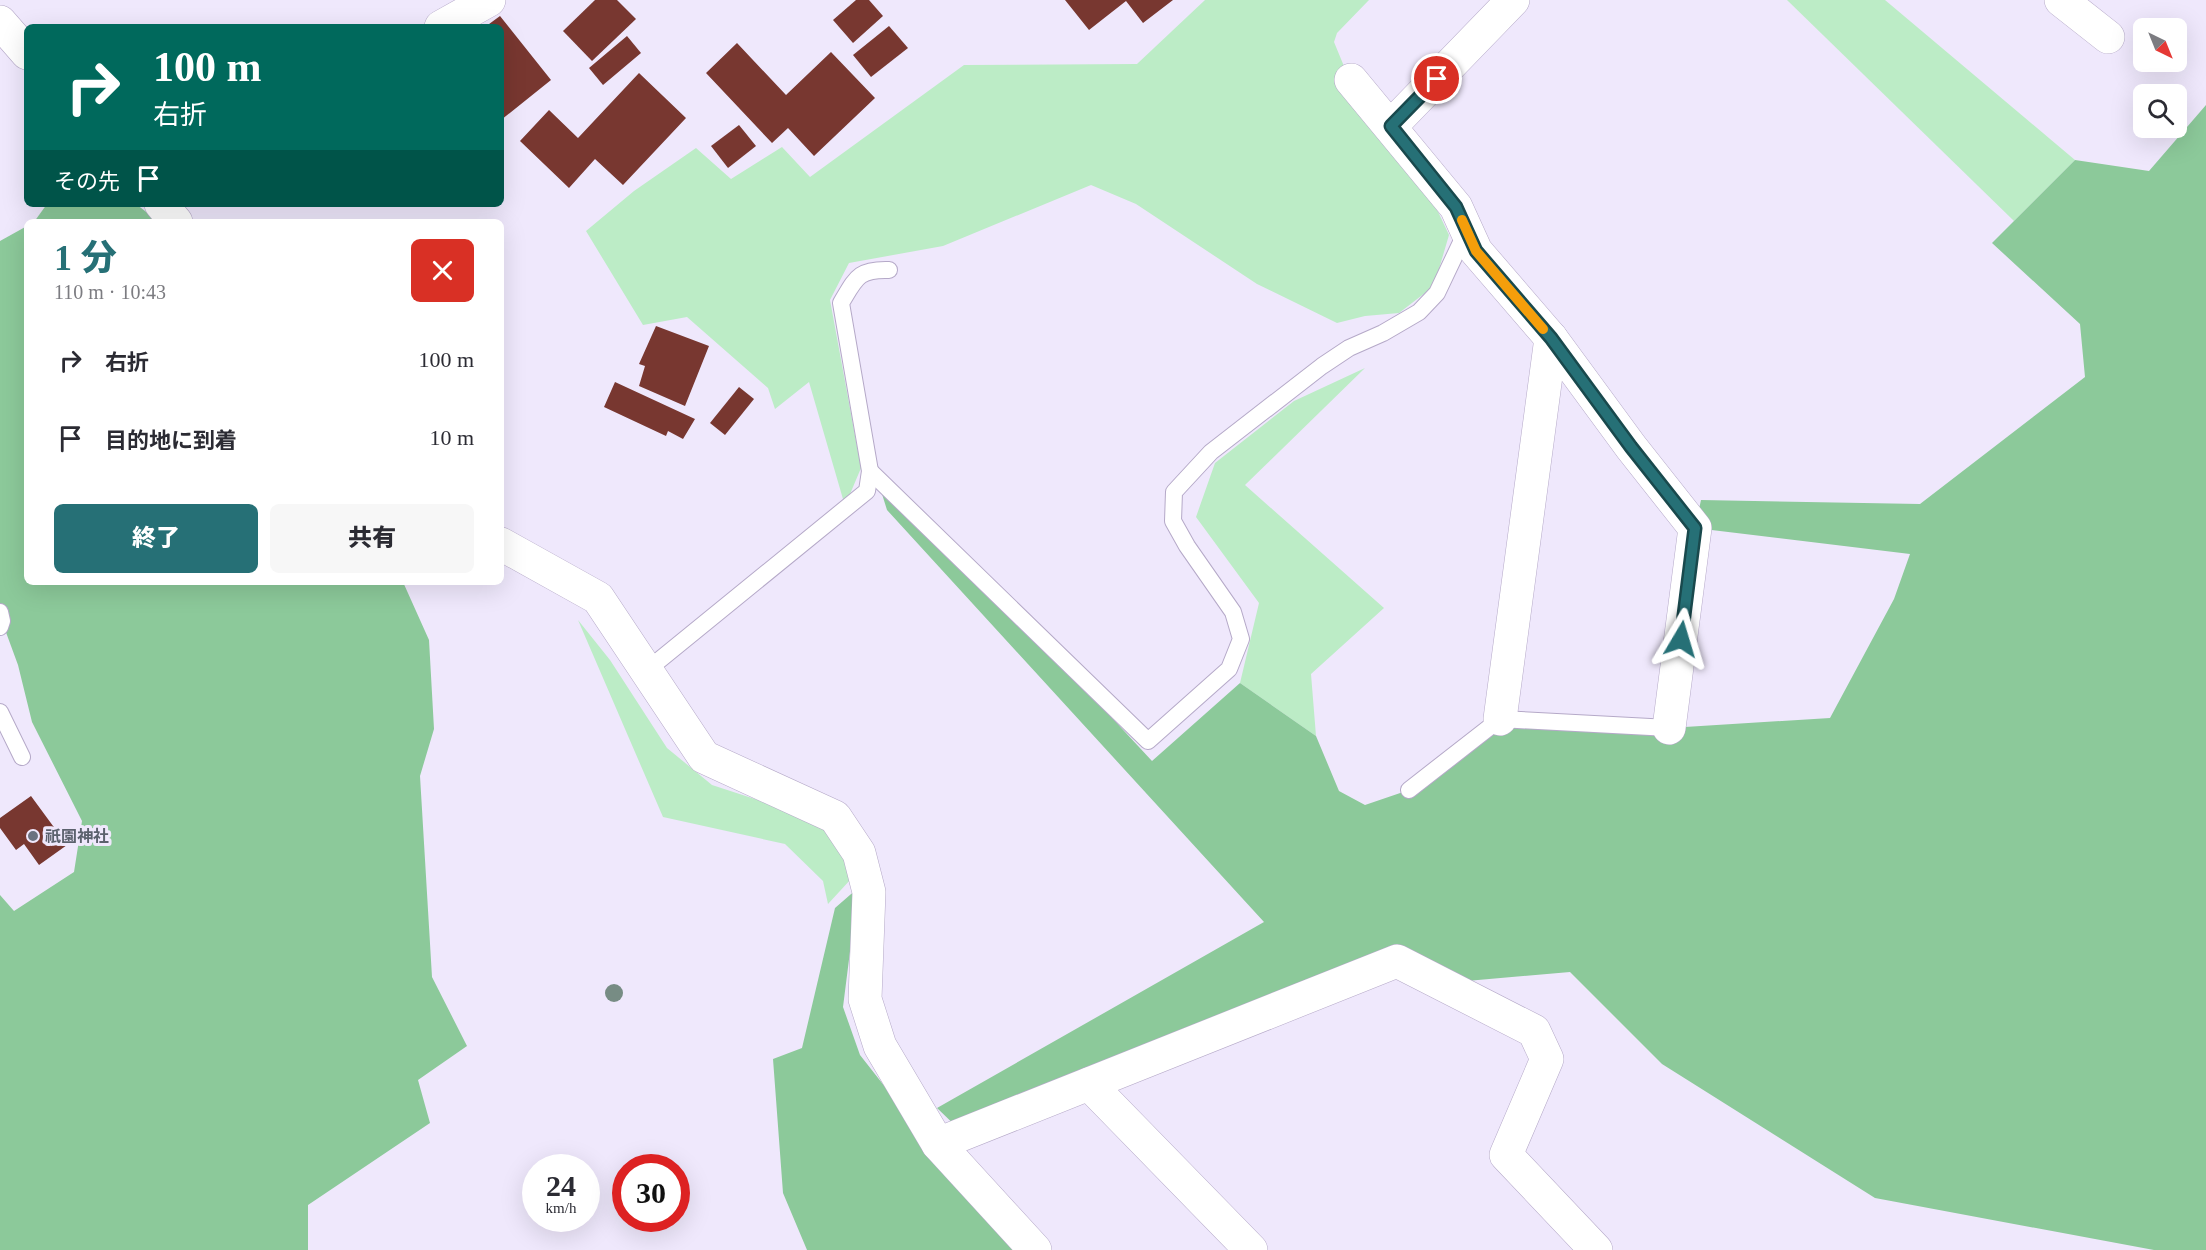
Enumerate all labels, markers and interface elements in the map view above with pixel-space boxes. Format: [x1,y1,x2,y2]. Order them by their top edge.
north arrow [2133,18,2187,72]
map controls [2133,18,2187,138]
text: 100 m [153,44,262,90]
icon: right [54,48,132,126]
pin [1411,53,1462,104]
icon: arrive [1420,62,1453,95]
button: search [2133,84,2187,138]
text: 右折 [153,100,207,130]
icon: arrive [132,162,165,195]
text: その先 [54,169,120,194]
text: 1 分 [54,238,117,278]
button: close [411,239,474,302]
text: 110 m · 10:43 [54,281,166,303]
icon: right [54,344,87,377]
text: 100 m [418,347,474,372]
text: 右折 [105,350,149,375]
icon: arrive [54,422,87,455]
text: 10 m [429,425,474,450]
text: 目的地に到着 [105,428,237,453]
button: 終了 [54,504,258,573]
button: 共有 [270,504,474,573]
position arrow [1649,607,1713,671]
place label: 祇園神社 [45,827,109,845]
marker: 祇園神社 [26,829,40,843]
speed limit sign: 30 [612,1154,690,1232]
text: 24 [546,1169,576,1202]
text: km/h [546,1200,576,1216]

